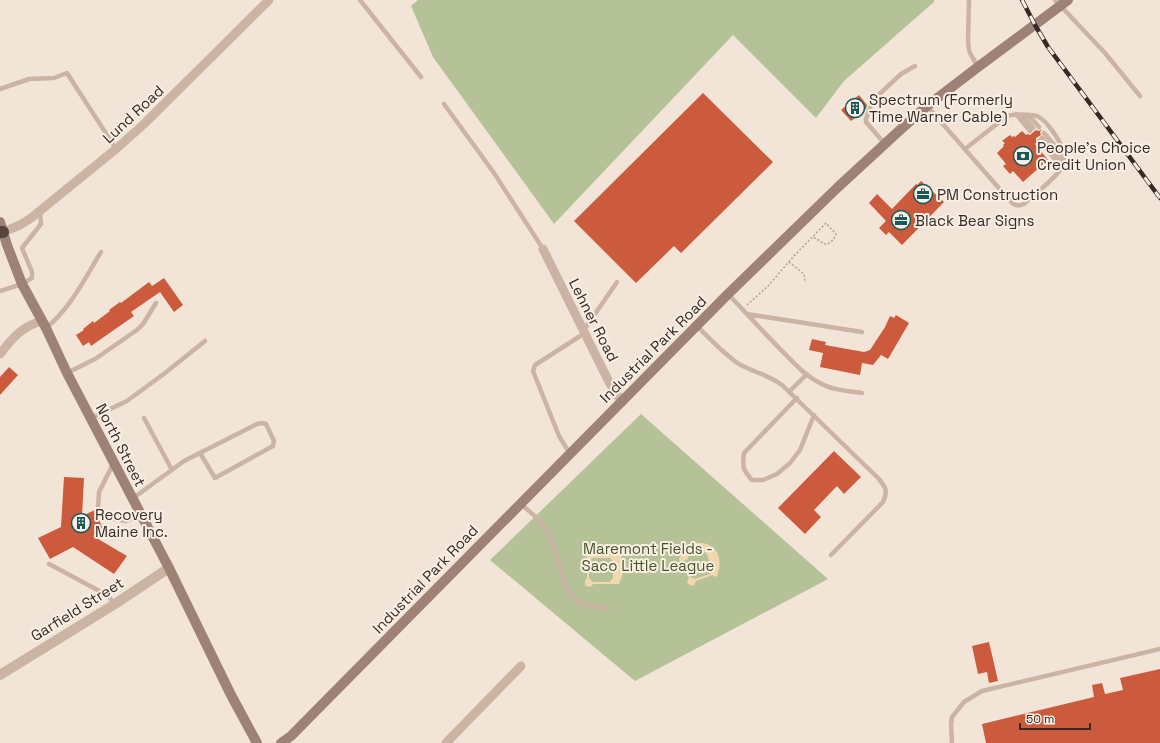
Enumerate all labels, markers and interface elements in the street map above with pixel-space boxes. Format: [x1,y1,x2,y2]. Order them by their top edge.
street label: Lund Road [98,81,168,147]
place label: Spectrum (Formerly Time Warner Cable) [869,90,1013,127]
building icon: Spectrum (Formerly Time Warner Cable) [844,97,866,119]
place label: People's Choice Credit Union [1037,138,1151,174]
bank icon: People's Choice Credit Union [1012,145,1034,167]
office icon: PM Construction [912,183,934,205]
place label: PM Construction [937,185,1058,204]
office icon: Black Bear Signs [890,209,912,231]
place label: Black Bear Signs [915,211,1035,230]
street label: Lehner Road [565,275,623,365]
street label: Industrial Park Road [595,291,711,407]
street label: North Street [92,400,150,490]
place label: Recovery Maine Inc. [95,505,168,541]
building icon: Recovery Maine Inc. [70,512,92,534]
street label: Industrial Park Road [368,521,482,637]
park label: Maremont Fields - Saco Little League [582,539,715,575]
street label: Garfield Street [27,573,127,645]
scale bar [1020,705,1090,731]
text: 50 m [1026,711,1054,727]

